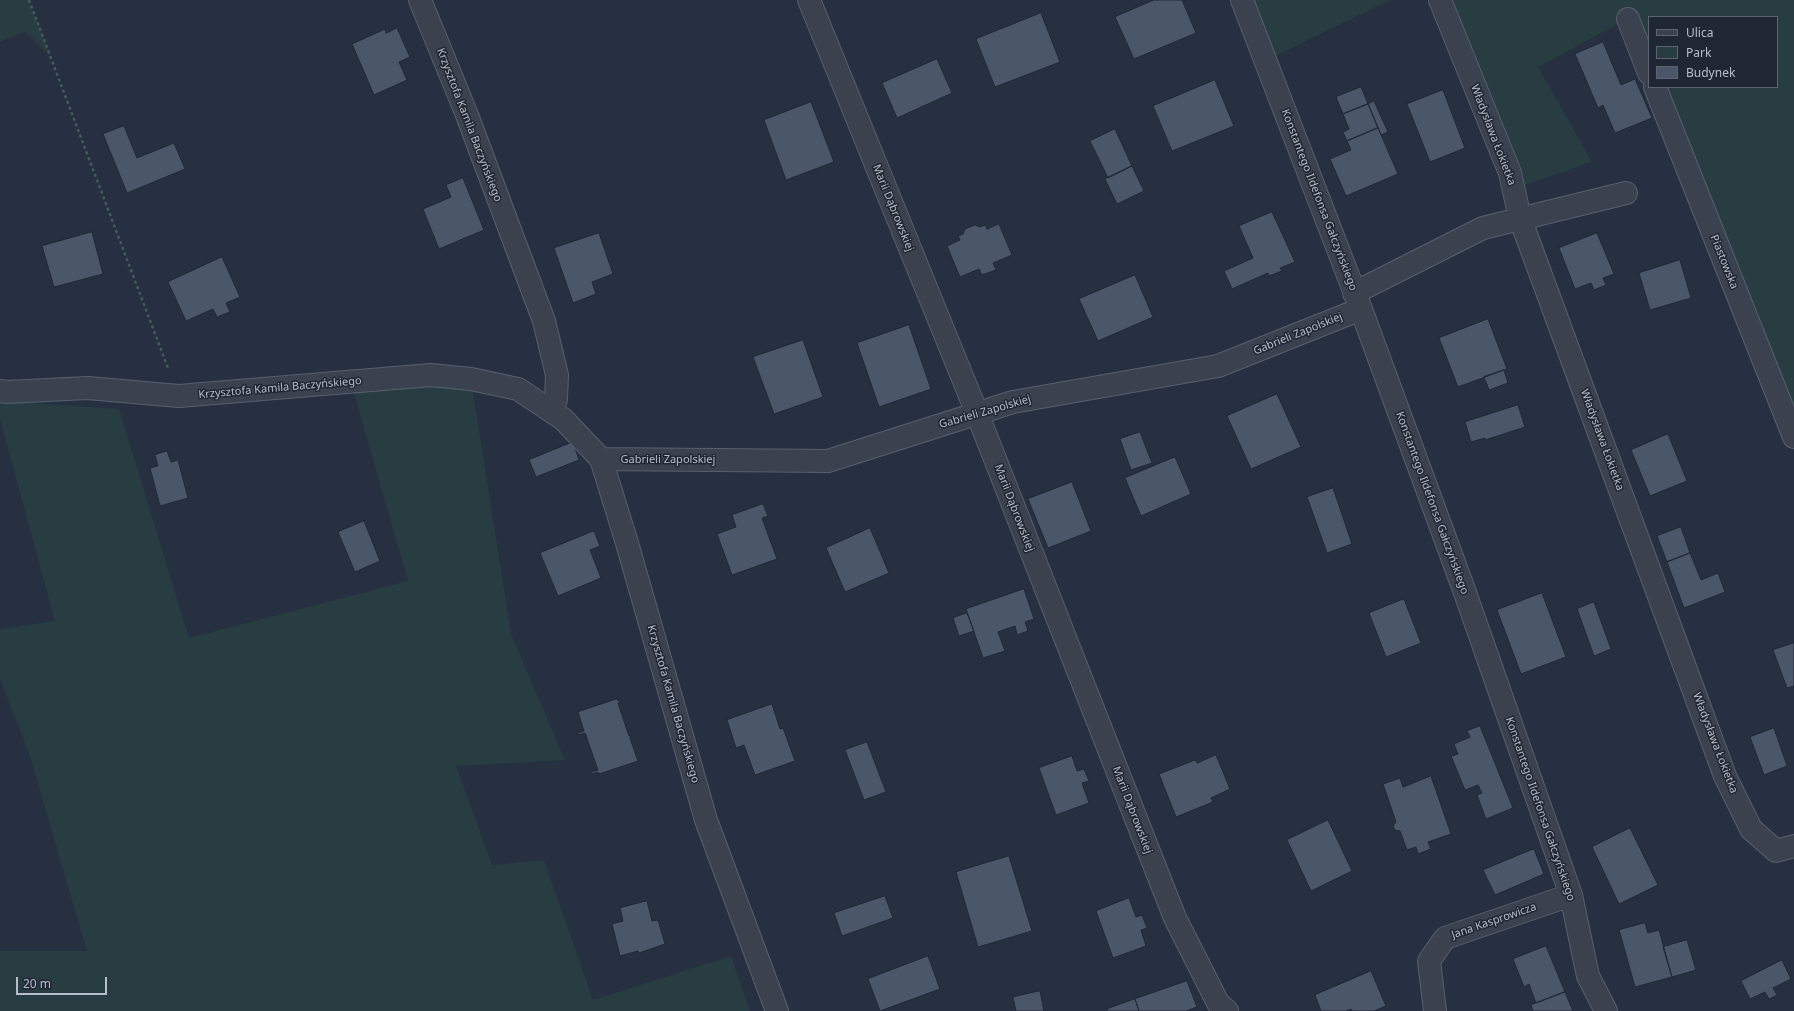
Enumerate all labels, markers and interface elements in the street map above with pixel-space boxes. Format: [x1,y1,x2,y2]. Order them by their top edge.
legend [1648,16,1778,88]
text: Ulica [1686,24,1713,41]
text: Park [1686,44,1711,61]
street label: Krzysztofa Kamila Baczyńskiego [433,46,505,204]
text: Budynek [1686,64,1735,81]
street label: Władysława Łokietka [1468,83,1518,187]
street label: Konstantego Ildefonsa Gałczyńskiego [1278,107,1360,293]
street label: Marii Dąbrowskiej [870,163,916,253]
street label: Piastowska [1707,233,1741,291]
street label: Gabrieli Zapolskiej [1252,310,1344,358]
street label: Krzysztofa Kamila Baczyńskiego [198,374,362,402]
street label: Władysława Łokietka [1578,388,1626,492]
street label: Gabrieli Zapolskiej [938,393,1032,431]
street label: Konstantego Ildefonsa Gałczyńskiego [1393,410,1471,596]
street label: Gabrieli Zapolskiej [621,453,715,467]
street label: Marii Dąbrowskiej [991,462,1037,554]
street label: Krzysztofa Kamila Baczyńskiego [644,623,702,785]
street label: Władysława Łokietka [1690,691,1740,795]
street label: Konstantego Ildefonsa Gałczyńskiego [1502,715,1578,903]
street label: Marii Dąbrowskiej [1109,764,1155,856]
street label: Jana Kasprowicza [1450,900,1538,942]
scale bar [18,969,109,995]
text: 20 m [23,975,51,992]

